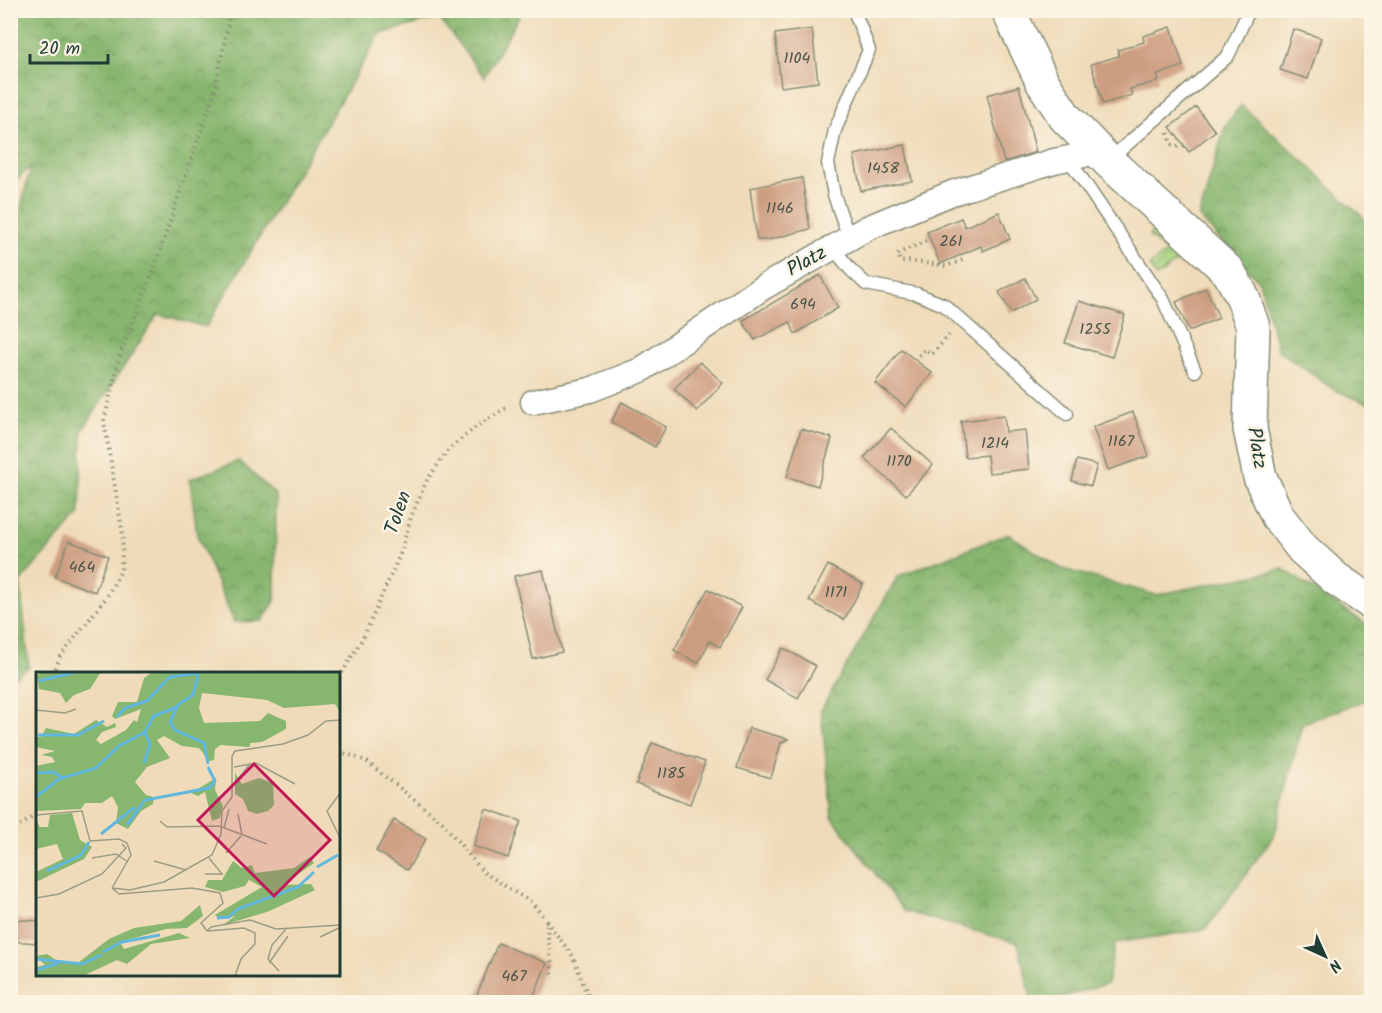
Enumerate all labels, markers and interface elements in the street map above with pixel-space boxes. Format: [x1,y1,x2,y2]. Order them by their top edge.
scale bar [30,27,108,65]
text: 20 m [39,35,80,64]
house number: 1104 [784,46,811,71]
house number: 1458 [867,156,899,181]
house number: 1146 [766,196,794,221]
house number: 261 [939,229,963,254]
street label: Platz [781,238,833,286]
house number: 694 [790,292,816,317]
house number: 1255 [1079,317,1112,342]
street label: Platz [1237,425,1275,471]
house number: 1167 [1108,429,1135,454]
house number: 1214 [981,431,1009,456]
house number: 1170 [886,449,912,474]
street label: Tolen [377,487,421,539]
house number: 464 [69,555,95,580]
house number: 1171 [825,580,847,605]
inset map [36,672,340,977]
house number: 1185 [657,761,687,786]
north arrow [1295,926,1355,986]
text: N [1322,953,1347,978]
house number: 467 [501,964,527,989]

